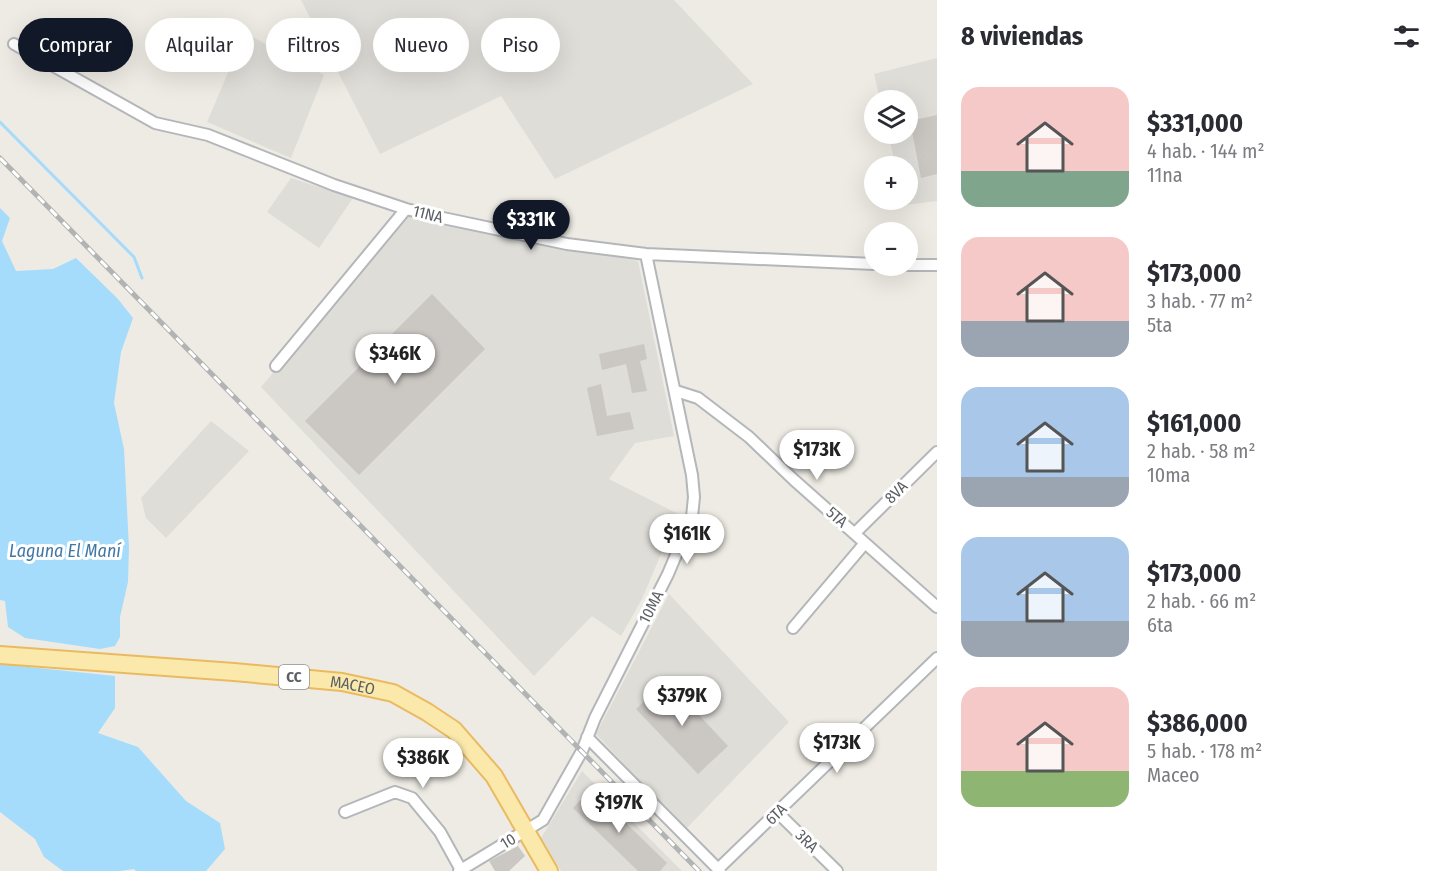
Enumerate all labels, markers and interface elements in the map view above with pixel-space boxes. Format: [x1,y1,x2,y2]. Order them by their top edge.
chip: Comprar [18,18,133,72]
chip: Alquilar [145,18,254,72]
chip: Filtros [266,18,361,72]
chip: Nuevo [373,18,469,72]
chip: Piso [481,18,560,72]
icon: filters [1390,20,1423,53]
text: 8 viviendas [961,21,1083,52]
map controls [864,90,918,276]
button: layers [864,90,918,144]
text: $331,000 [1147,108,1243,139]
icon: home [1009,111,1081,183]
text: 4 hab. · 144 m² [1147,139,1264,163]
button: + [864,156,918,210]
text: 11na [1147,163,1183,187]
pin: $331K [489,200,573,251]
street label: 11NA [411,201,446,227]
text: $331K [507,207,555,231]
button: − [864,222,918,276]
text: $173,000 [1147,258,1241,289]
icon: home [1009,261,1081,333]
text: 3 hab. · 77 m² [1147,289,1253,313]
text: 5ta [1147,313,1172,337]
pin: $346K [353,334,437,385]
text: $346K [369,341,421,365]
text: $161,000 [1147,408,1241,439]
icon: home [1009,411,1081,483]
pin: $173K [775,430,859,481]
text: $173K [793,437,841,461]
text: 2 hab. · 58 m² [1147,439,1256,463]
text: 10ma [1147,463,1190,487]
street label: 8VA [881,476,912,507]
street label: 5TA [823,503,852,532]
pin: $161K [645,514,729,565]
text: $161K [663,521,711,545]
water label: Laguna El Maní [9,540,122,562]
text: $173,000 [1147,558,1241,589]
icon: home [1009,561,1081,633]
street label: 10MA [635,587,668,627]
text: 2 hab. · 66 m² [1147,589,1256,613]
text: 6ta [1147,613,1173,637]
road number: CC [279,665,309,689]
street label: MACEO [330,671,377,698]
pin: $379K [640,676,724,727]
text: $379K [657,683,707,707]
text: $386,000 [1147,708,1248,739]
icon: home [1009,711,1081,783]
pin: $173K [795,723,879,774]
text: $173K [813,730,861,754]
pin: $386K [381,738,465,789]
text: 5 hab. · 178 m² [1147,739,1262,763]
text: $386K [397,745,449,769]
text: Maceo [1147,763,1200,787]
pin: $197K [577,783,661,834]
text: $197K [595,790,643,814]
street label: 6TA [761,799,791,829]
street label: 3RA [792,826,823,857]
street label: 10 [497,829,519,853]

